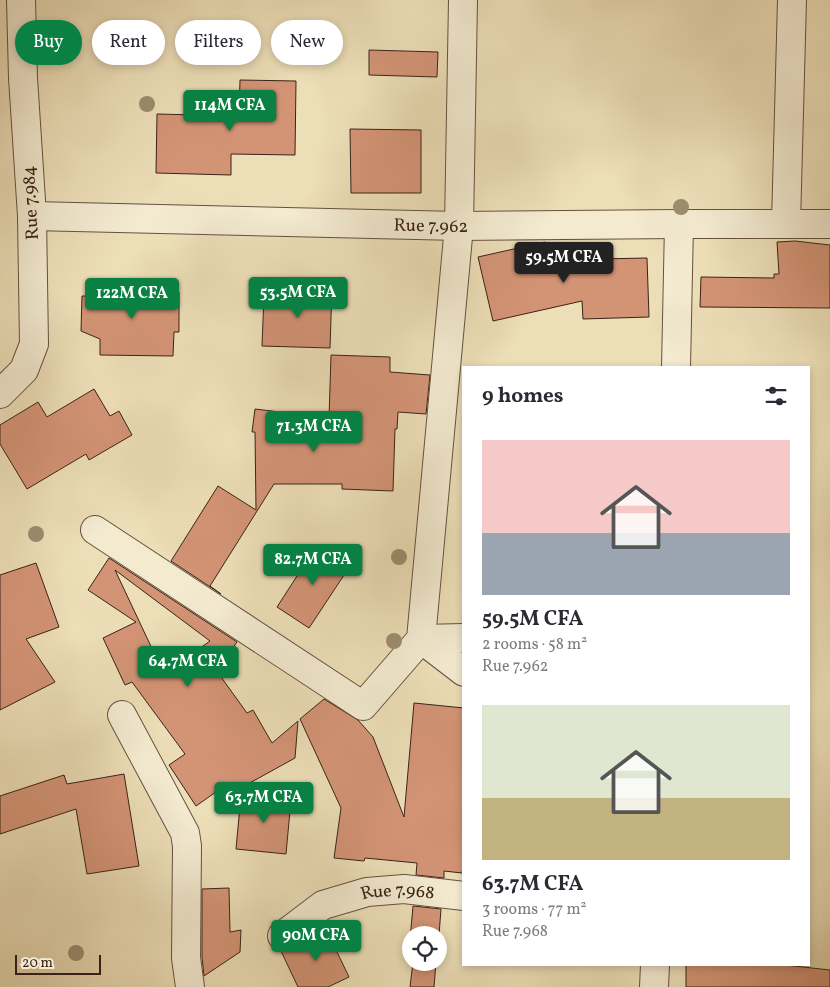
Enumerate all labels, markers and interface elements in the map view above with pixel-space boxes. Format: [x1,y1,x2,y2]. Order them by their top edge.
chip: Buy [15,20,82,65]
chip: Rent [92,20,165,65]
chip: Filters [175,20,261,65]
chip: New [271,20,343,65]
pin: 114M CFA [178,90,282,132]
text: 114M CFA [194,95,266,117]
street label: Rue 7.984 [17,165,46,241]
street label: Rue 7.962 [393,213,468,240]
pin: 59.5M CFA [507,242,621,284]
text: 59.5M CFA [525,247,603,269]
pin: 53.5M CFA [241,276,355,319]
pin: 122M CFA [80,278,184,320]
text: 53.5M CFA [260,282,336,304]
text: 122M CFA [96,283,168,305]
text: 9 homes [482,382,563,411]
icon: filters [762,382,790,410]
pin: 71.3M CFA [257,410,371,453]
text: 71.3M CFA [276,416,352,438]
icon: home [591,472,681,562]
pin: 82.7M CFA [256,544,370,586]
text: 82.7M CFA [274,549,352,571]
text: 59.5M CFA [482,605,583,634]
text: 2 rooms · 58 m² [482,634,587,656]
pin: 64.7M CFA [131,646,245,688]
text: 64.7M CFA [149,651,227,673]
text: Rue 7.962 [482,656,548,678]
icon: home [591,737,681,827]
pin: 63.7M CFA [207,782,321,824]
text: 63.7M CFA [225,787,303,809]
text: 63.7M CFA [482,870,584,899]
street label: Rue 7.968 [358,878,436,907]
text: 3 rooms · 77 m² [482,899,586,921]
pin: 90M CFA [270,920,362,962]
text: Rue 7.968 [482,921,548,943]
text: 90M CFA [282,925,350,947]
map controls [402,926,447,971]
button: locate [402,926,447,971]
scale bar [15,952,101,975]
text: 20 m [22,954,53,973]

